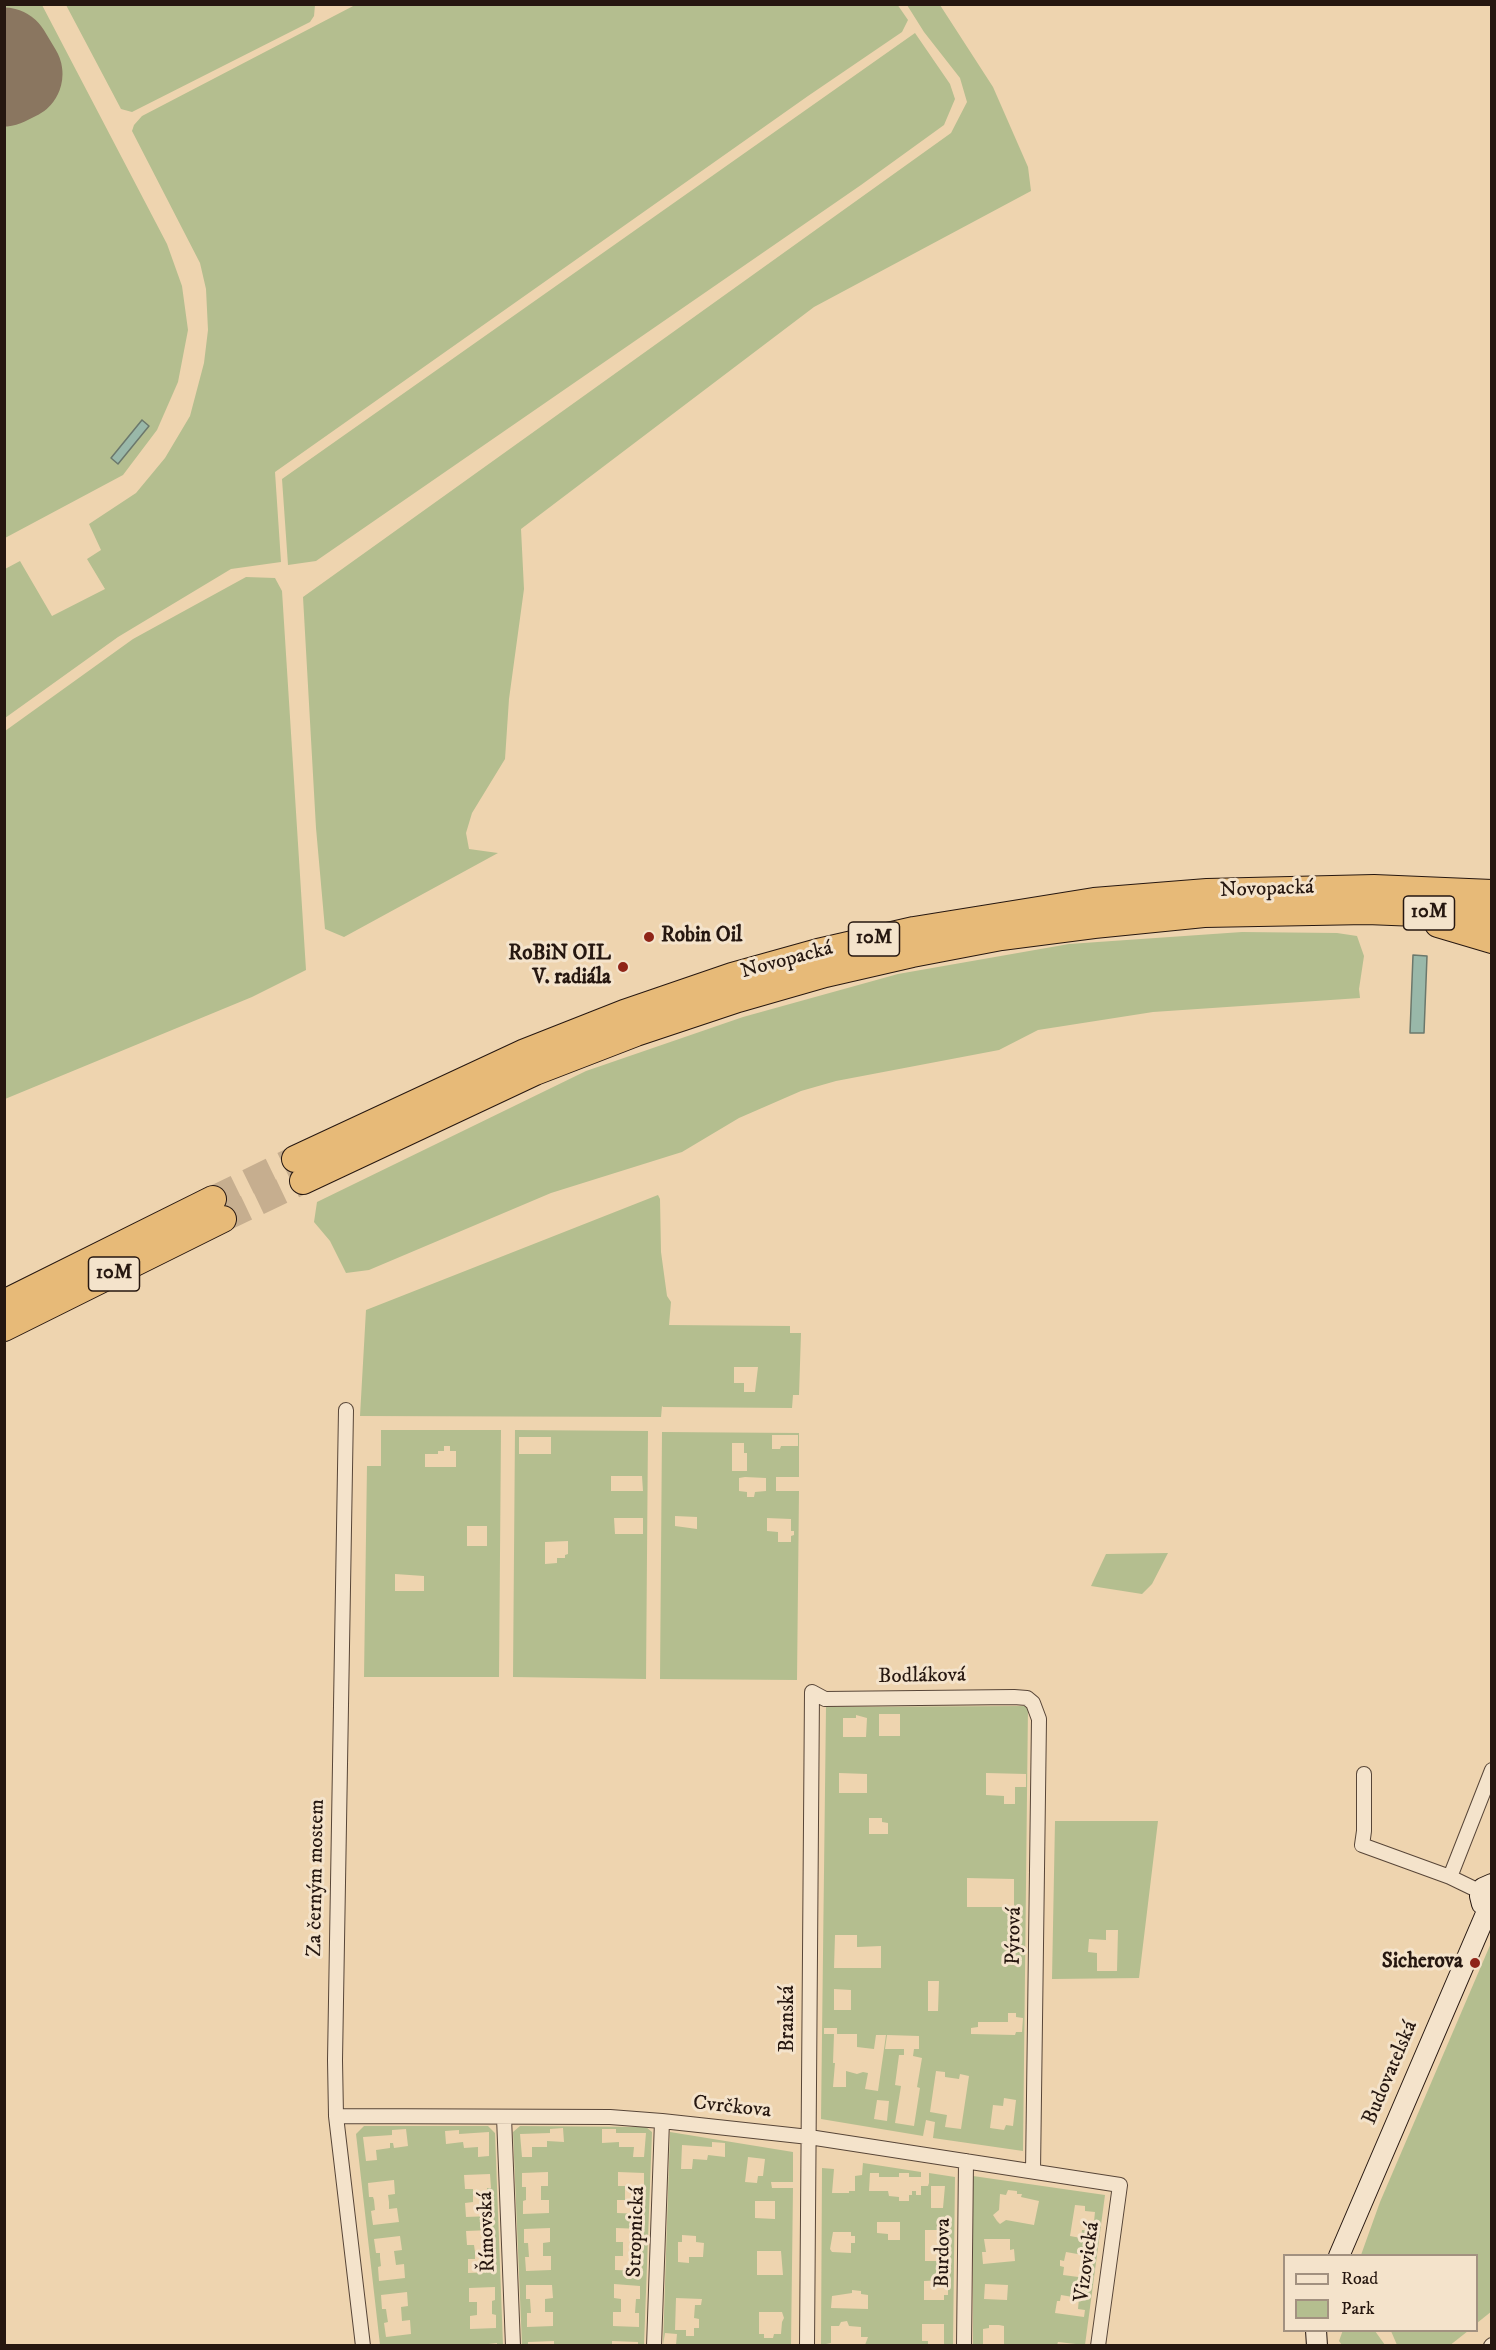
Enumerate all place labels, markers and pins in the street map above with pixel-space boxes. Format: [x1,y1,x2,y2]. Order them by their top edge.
place label: Robin Oil [661,924,742,950]
marker: Robin Oil [642,930,656,944]
place label: RoBiN OIL V. radiála [508,942,611,992]
marker: RoBiN OIL V. radiála [616,960,630,974]
place label: Sicherova [1382,1950,1463,1976]
marker: Sicherova [1468,1956,1482,1970]

